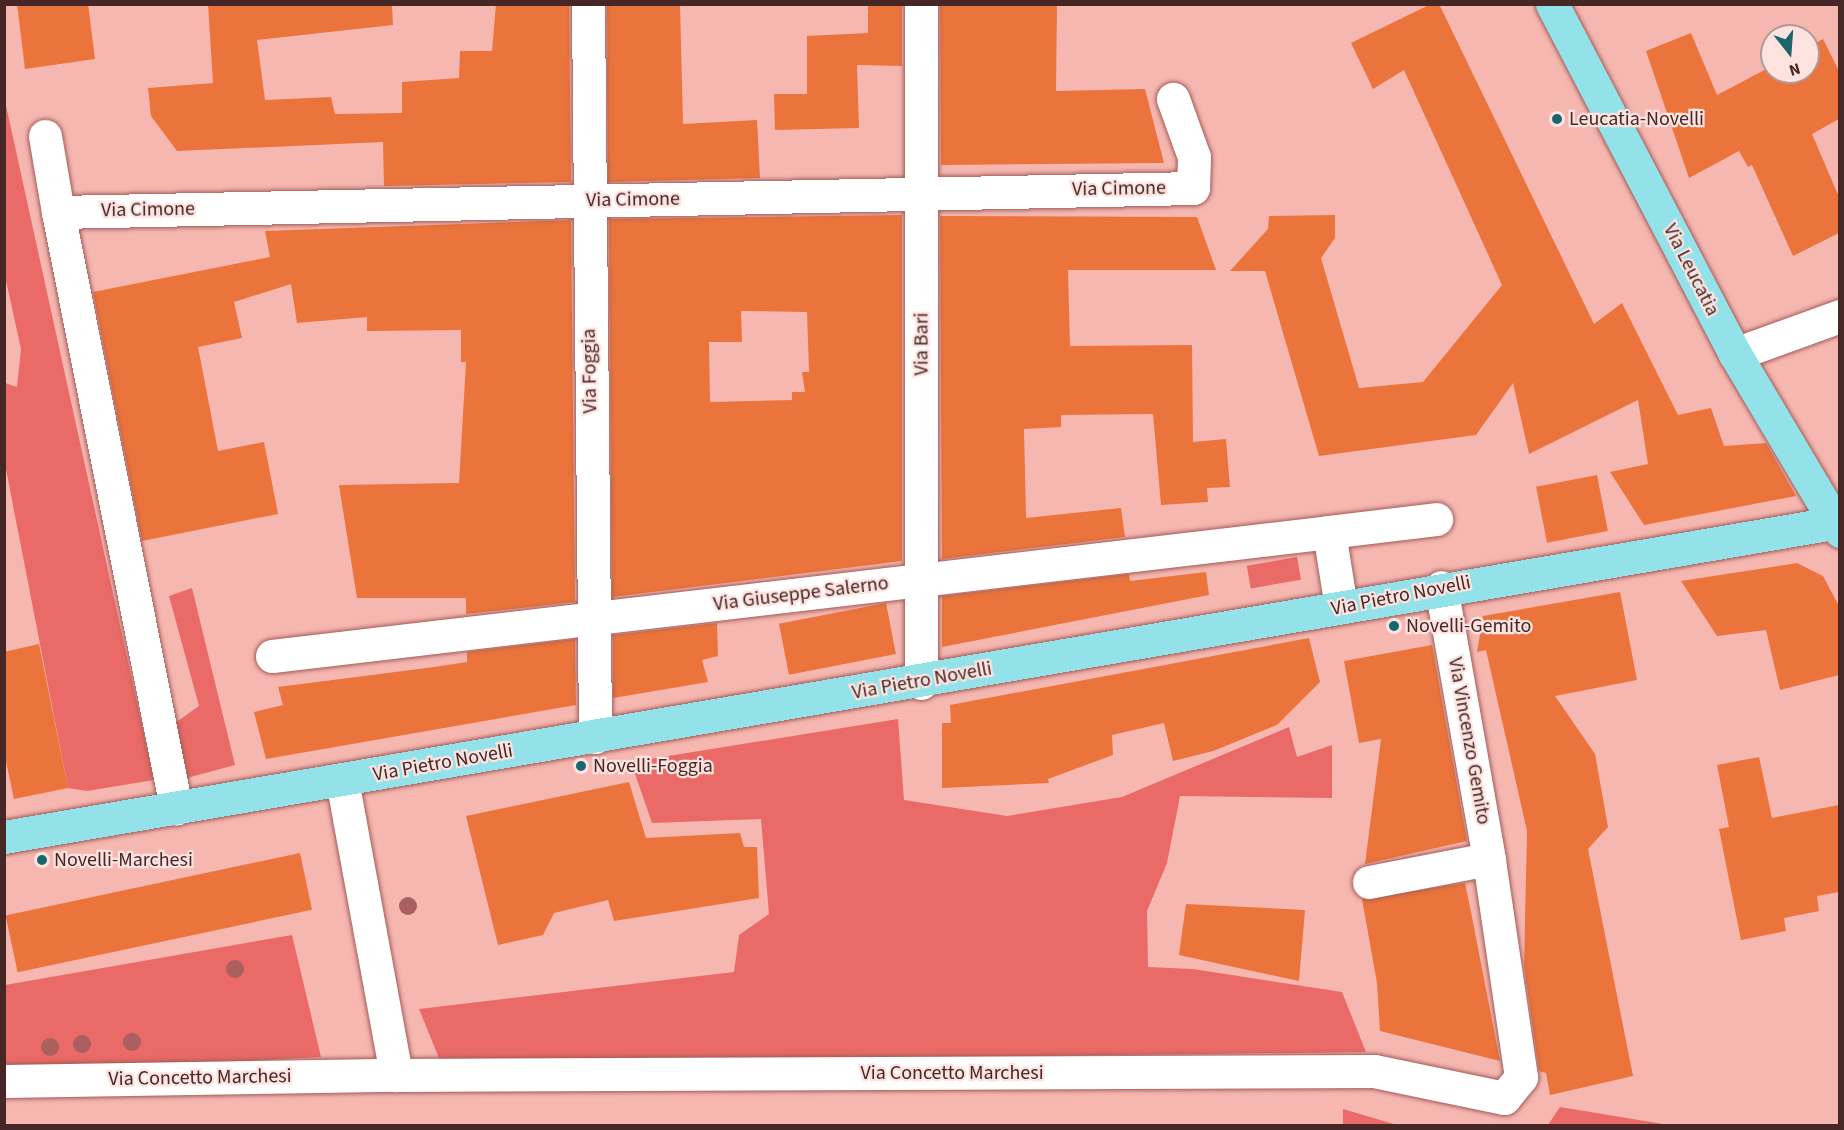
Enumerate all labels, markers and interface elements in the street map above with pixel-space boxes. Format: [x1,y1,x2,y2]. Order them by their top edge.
north arrow [1760,24,1820,84]
text: N [1786,57,1803,81]
place label: Leucatia-Novelli [1569,107,1704,131]
marker: Leucatia-Novelli [1550,112,1564,126]
street label: Via Cimone [1072,176,1166,202]
street label: Via Cimone [586,187,680,213]
street label: Via Cimone [101,197,195,223]
street label: Via Leucatia [1658,220,1724,320]
street label: Via Bari [910,313,934,375]
street label: Via Foggia [577,328,603,414]
street label: Via Giuseppe Salerno [712,571,890,617]
street label: Via Pietro Novelli [1329,571,1473,621]
place label: Novelli-Gemito [1406,614,1531,638]
marker: Novelli-Gemito [1387,619,1401,633]
street label: Via Vincenzo Gemito [1442,656,1496,826]
street label: Via Pietro Novelli [850,657,994,705]
street label: Via Pietro Novelli [371,739,515,787]
place label: Novelli-Foggia [593,754,713,778]
marker: Novelli-Foggia [574,759,588,773]
place label: Novelli-Marchesi [54,848,193,872]
marker: Novelli-Marchesi [35,853,49,867]
street label: Via Concetto Marchesi [860,1061,1044,1085]
street label: Via Concetto Marchesi [108,1064,292,1092]

